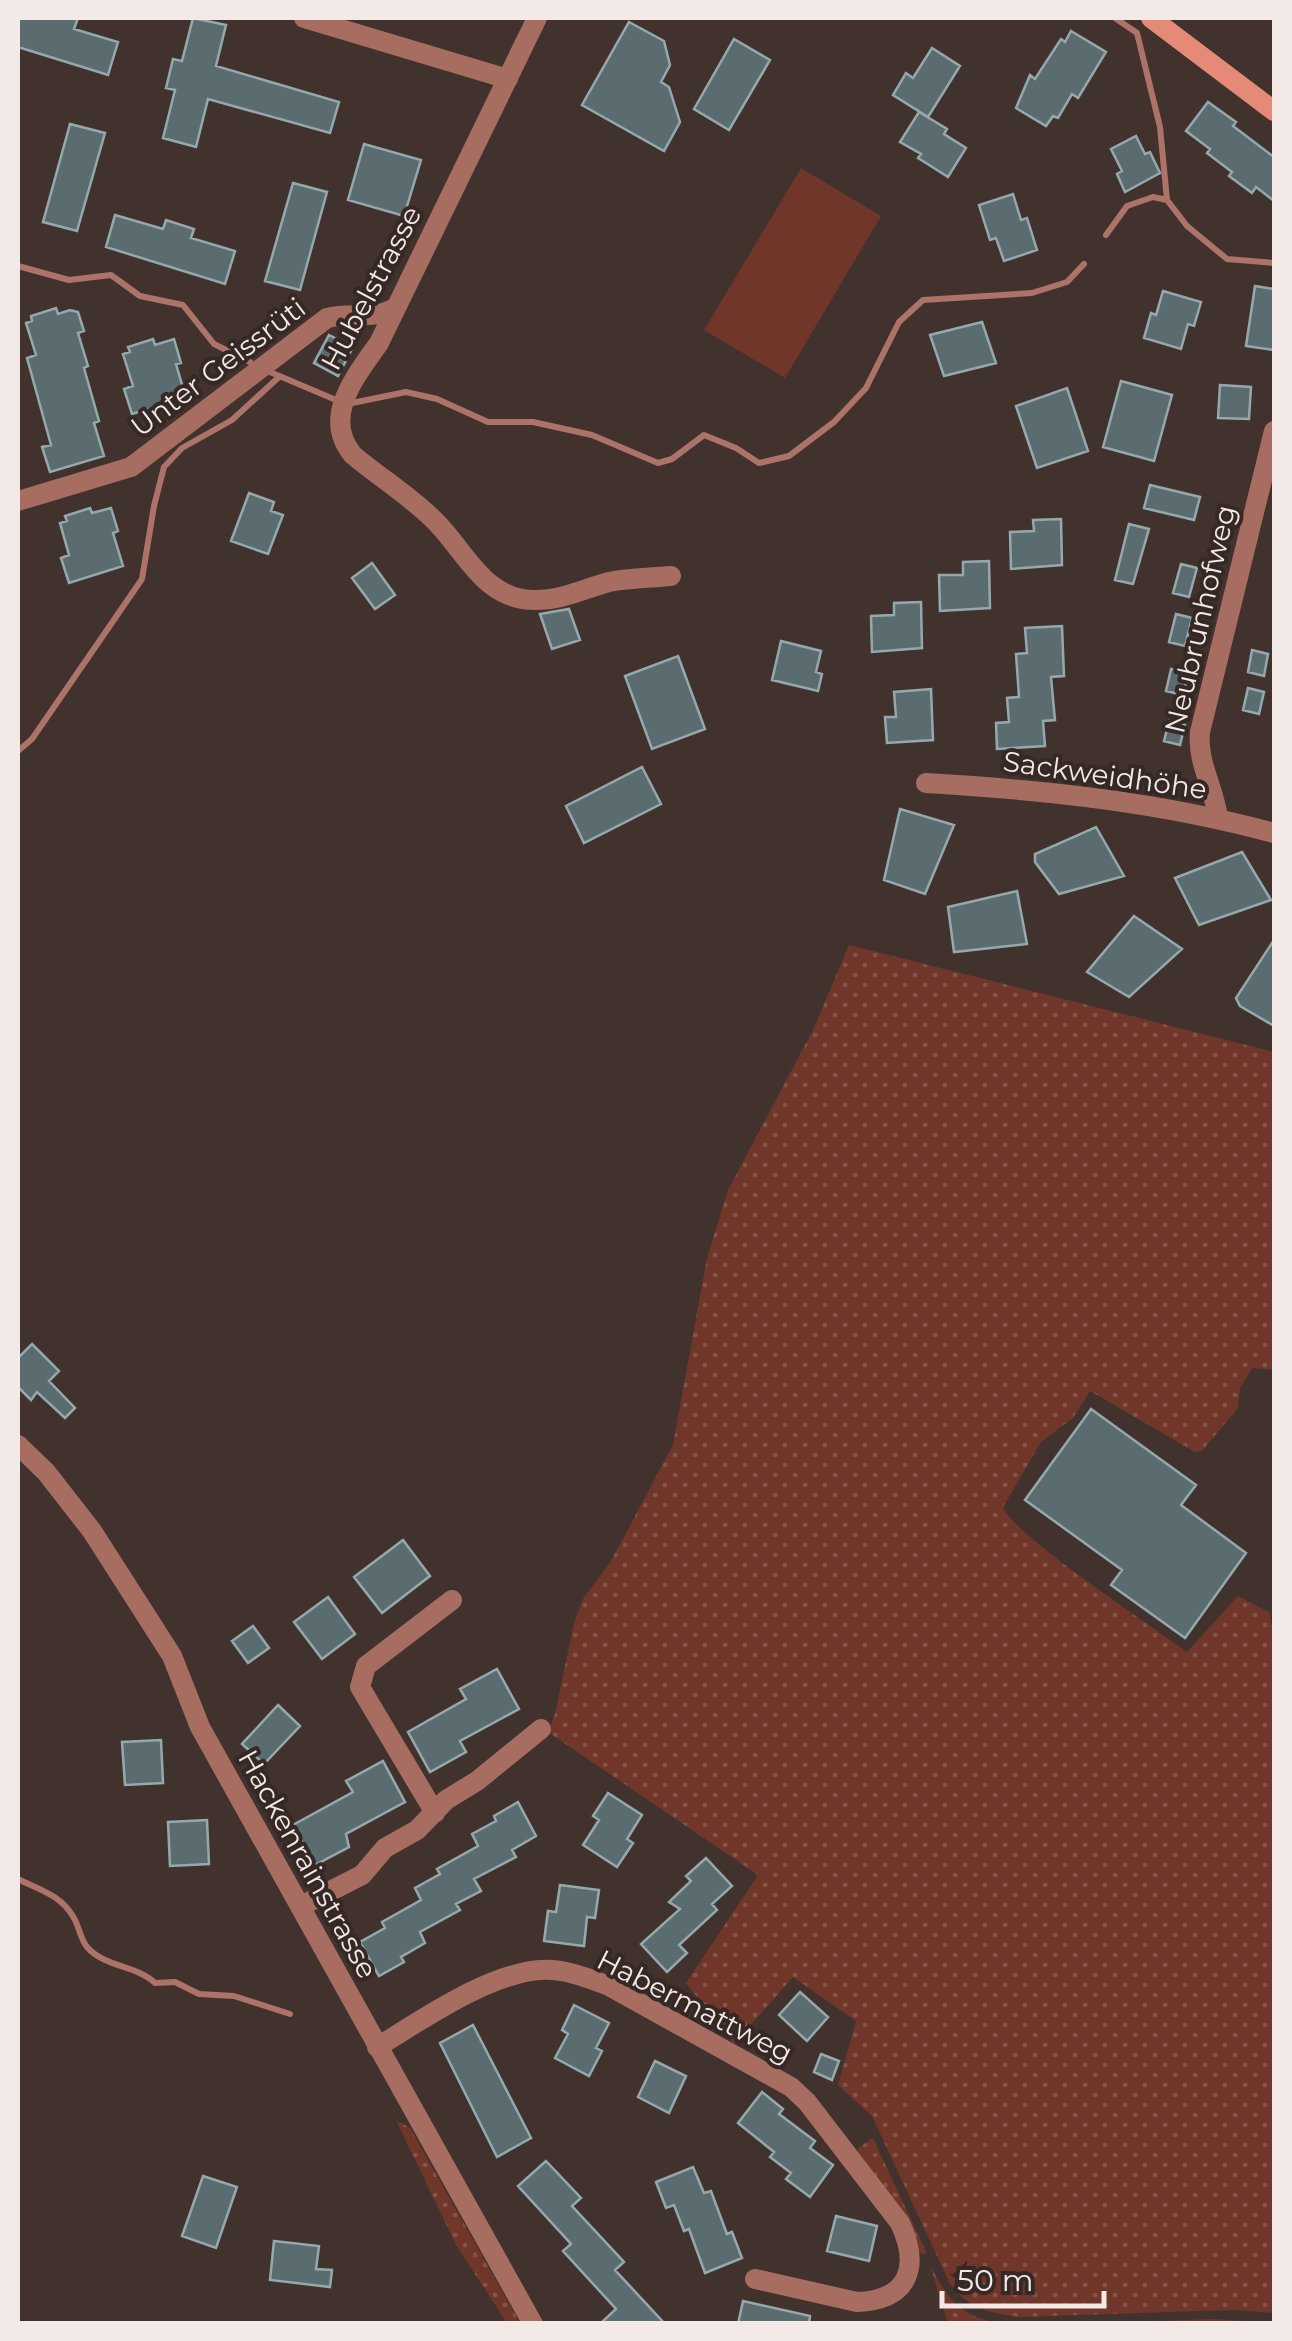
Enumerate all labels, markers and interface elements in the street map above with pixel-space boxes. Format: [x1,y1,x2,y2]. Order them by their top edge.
street label: Hubelstrasse [314,200,428,376]
street label: Unter Geissrüti [124,290,312,444]
street label: Neubrunhofweg [1157,502,1243,736]
street label: Sackweidhöhe [1001,744,1209,806]
street label: Hackenrainstrasse [231,1744,385,1984]
street label: Habermattweg [592,1942,798,2070]
scale bar [942,2246,1104,2308]
text: 50 m [957,2262,1034,2299]

